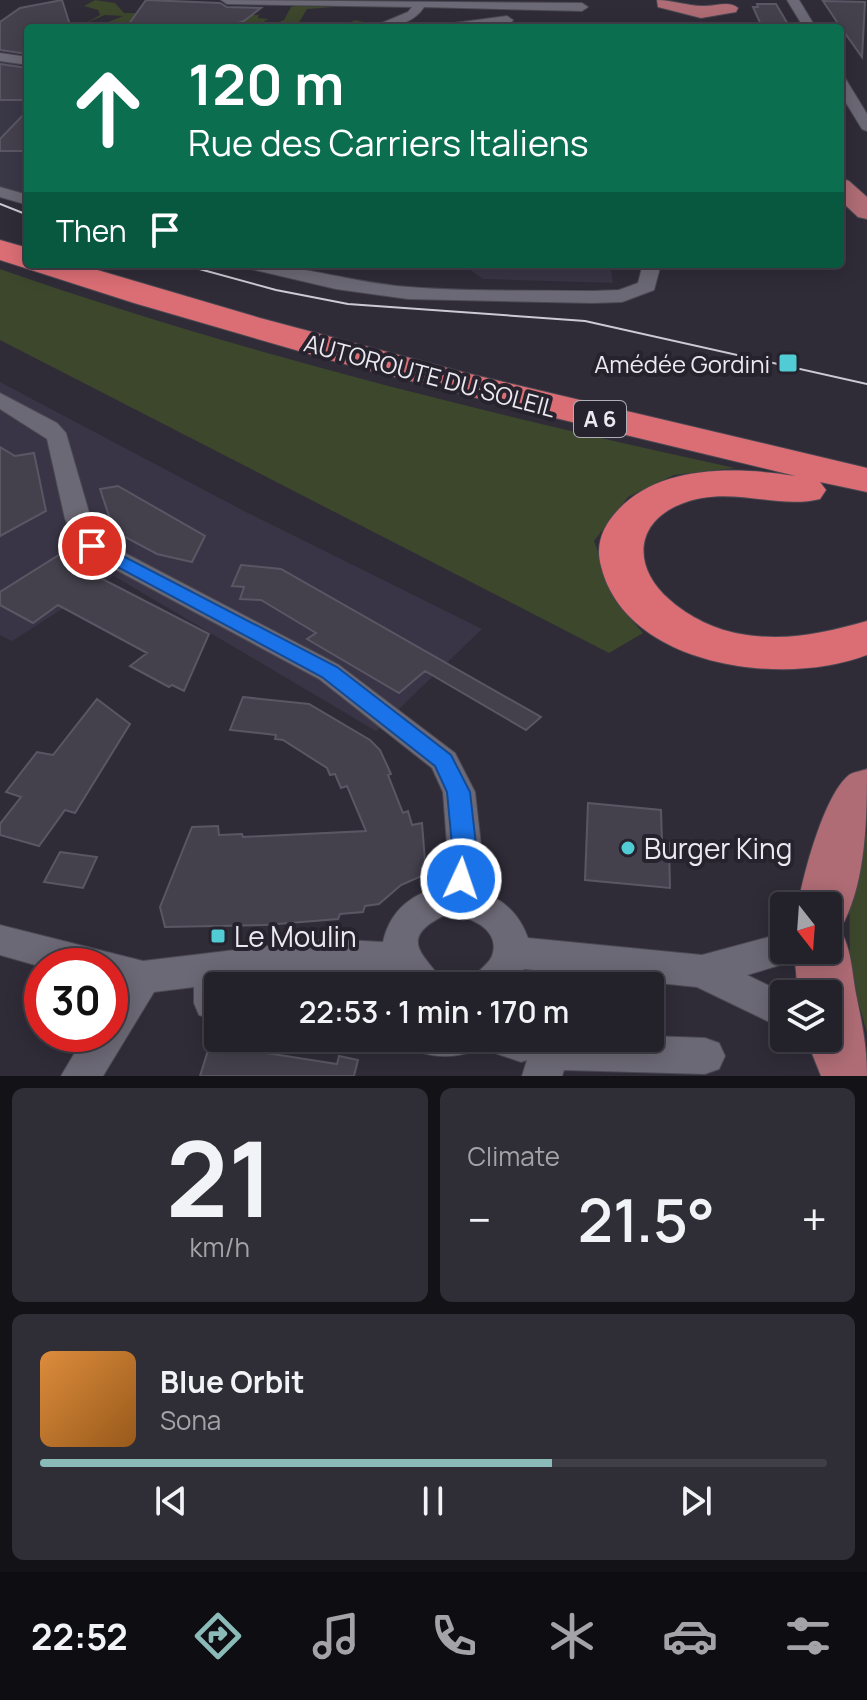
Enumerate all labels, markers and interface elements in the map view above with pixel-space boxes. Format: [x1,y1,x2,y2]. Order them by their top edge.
text: 120 m [188,45,344,122]
icon: ahead [56,56,160,160]
text: Rue des Carriers Italiens [188,118,589,167]
icon: arrive [143,208,187,252]
text: Then [56,210,127,251]
street label: AUTOROUTE DU SOLEIL [301,326,559,424]
place label: Amédée Gordini [594,347,770,380]
marker: Amédée Gordini [777,352,799,374]
road number: A 6 [574,401,626,437]
pin [58,512,126,580]
icon: arrive [70,524,114,568]
place label: Burger King [644,829,792,867]
position arrow [419,837,503,921]
marker: Burger King [619,839,637,857]
north arrow [770,892,842,964]
map controls [770,892,842,1052]
place label: Le Moulin [234,917,357,955]
marker: Le Moulin [209,927,227,945]
speed limit sign: 30 [24,948,128,1052]
button: layers [770,980,842,1052]
text: 22:53 · 1 min · 170 m [299,991,569,1032]
text: 21 [166,1106,273,1248]
text: Climate [468,1138,560,1174]
text: 21.5° [578,1178,715,1260]
text: − [468,1189,491,1249]
text: + [802,1189,827,1249]
text: km/h [190,1229,250,1265]
text: Blue Orbit [160,1361,305,1402]
text: Sona [160,1402,221,1438]
icon: previous [149,1479,193,1523]
icon: pause [411,1479,455,1523]
icon: next [674,1479,718,1523]
icon: directions [190,1608,246,1664]
icon: music [308,1608,364,1664]
icon: phone [426,1608,482,1664]
icon: climate [544,1608,600,1664]
icon: car [662,1608,718,1664]
icon: filters [780,1608,836,1664]
text: 22:52 [31,1612,128,1661]

